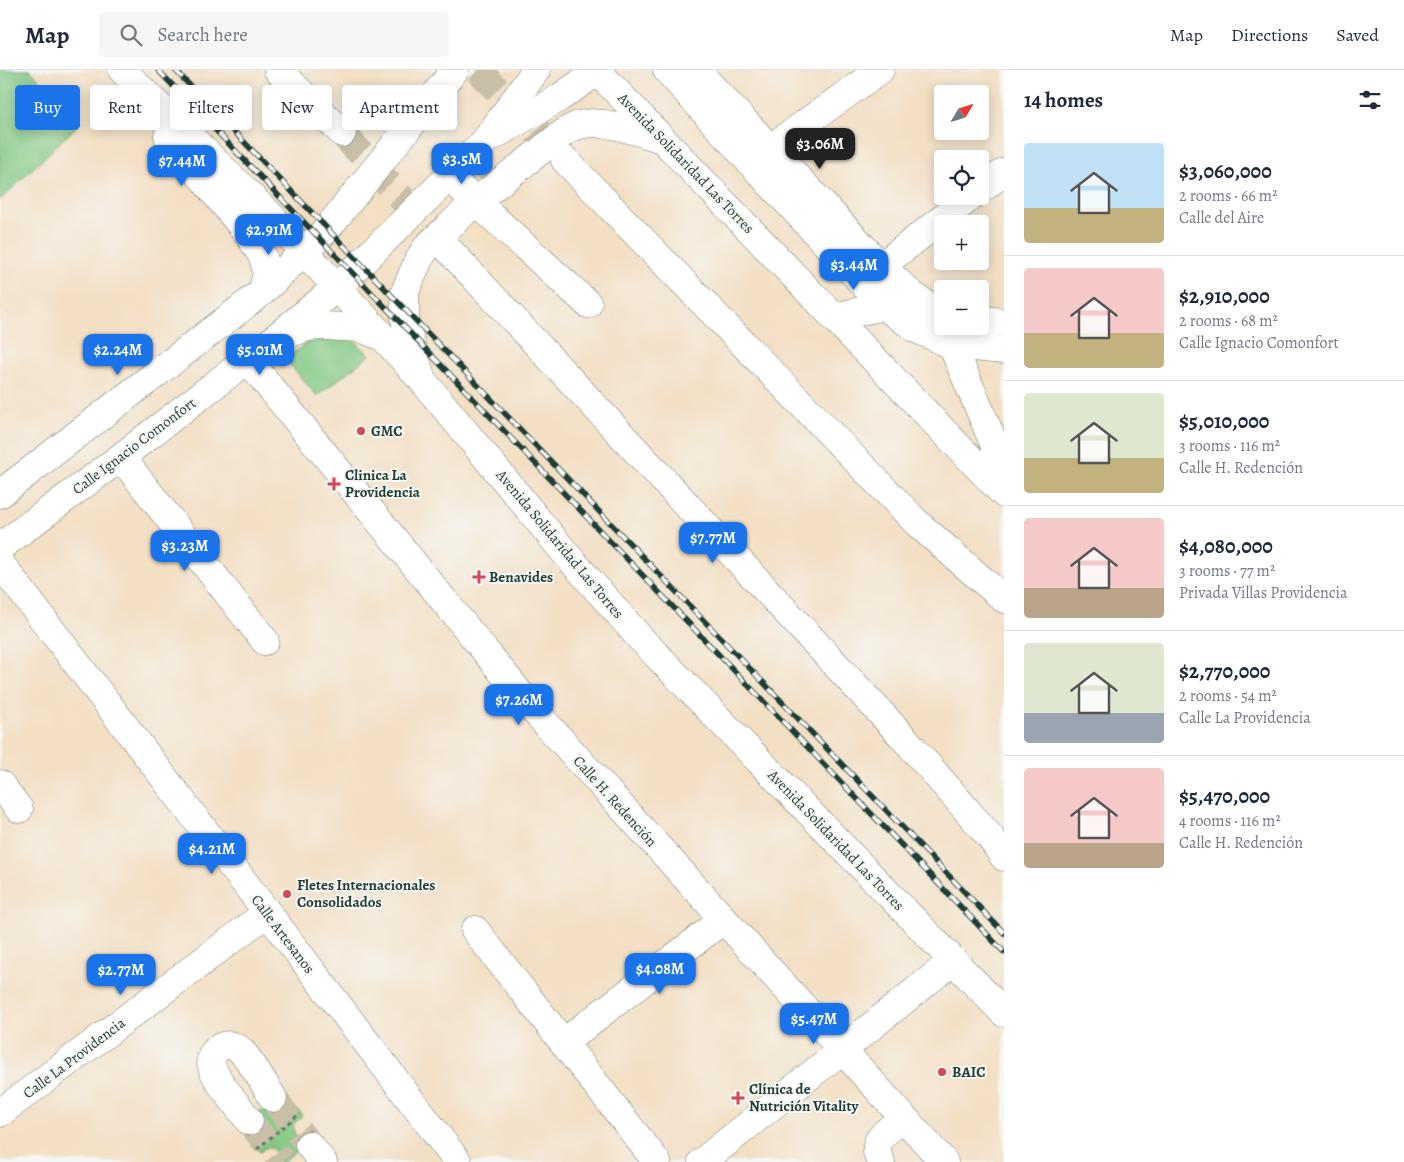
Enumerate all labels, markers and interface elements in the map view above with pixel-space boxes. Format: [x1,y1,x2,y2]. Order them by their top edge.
search box [99,12,449,57]
text: Map [25,19,69,51]
icon: search [117,21,145,49]
text: Search here [157,22,248,48]
text: Map [1170,23,1203,47]
text: Directions [1231,23,1308,47]
text: Saved [1336,23,1379,47]
chip: Buy [15,85,80,130]
chip: Rent [90,85,160,130]
chip: Filters [170,85,252,130]
chip: New [262,85,332,130]
chip: Apartment [342,85,457,130]
north arrow [934,85,989,140]
map controls [934,85,989,335]
text: 14 homes [1024,86,1103,114]
icon: filters [1356,86,1384,114]
street label: Avenida Solidaridad Las Torres [613,87,759,238]
pin: $3.06M [779,128,861,170]
text: $3.06M [796,133,844,155]
pin: $3.5M [427,142,497,185]
pin: $7.44M [141,144,223,187]
text: $3.5M [442,148,482,170]
text: $7.44M [158,150,206,172]
button: locate [934,150,989,205]
text: $3,060,000 [1179,157,1272,185]
icon: home [1064,163,1124,223]
text: 2 rooms · 66 m² [1179,185,1277,207]
text: Calle del Aire [1179,207,1264,229]
pin: $2.91M [228,214,310,256]
button: + [934,215,989,270]
text: $2.91M [246,219,292,241]
pin: $3.44M [813,248,895,291]
text: $3.44M [830,254,878,276]
button: − [934,280,989,335]
text: $2,910,000 [1179,282,1270,310]
icon: home [1064,288,1124,348]
text: 2 rooms · 68 m² [1179,310,1278,332]
text: Calle Ignacio Comonfort [1179,332,1339,354]
pin: $2.24M [77,334,159,376]
pin: $5.01M [219,334,301,376]
text: $2.24M [94,339,142,361]
text: $5.01M [237,339,283,361]
street label: Calle Ignacio Comonfort [68,393,200,499]
text: $5,010,000 [1179,407,1269,435]
icon: home [1064,413,1124,473]
place label: GMC [371,421,403,441]
marker: GMC [355,425,367,437]
text: 3 rooms · 116 m² [1179,435,1280,457]
text: Calle H. Redención [1179,457,1303,479]
place label: Clinica La Providencia [345,465,421,502]
street label: Avenida Solidaridad Las Torres [491,465,628,623]
marker: Clinica La Providencia [327,477,341,491]
pin: $7.77M [672,522,754,564]
text: $7.77M [690,527,736,549]
pin: $3.23M [144,530,226,572]
text: $4,080,000 [1179,532,1273,560]
text: $3.23M [162,535,208,557]
icon: home [1064,538,1124,598]
text: 3 rooms · 77 m² [1179,560,1275,582]
place label: Benavides [489,567,553,587]
marker: Benavides [473,571,485,583]
text: Privada Villas Providencia [1179,582,1348,604]
text: $2,770,000 [1179,657,1270,685]
icon: home [1064,663,1124,723]
pin: $7.26M [478,684,560,726]
text: 2 rooms · 54 m² [1179,685,1277,707]
text: $7.26M [495,689,543,711]
text: Calle La Providencia [1179,707,1311,729]
street label: Calle H. Redención [569,751,661,851]
street label: Avenida Solidaridad Las Torres [763,764,909,915]
text: $5,470,000 [1179,782,1270,810]
icon: home [1064,788,1124,848]
text: 4 rooms · 116 m² [1179,810,1281,832]
pin: $4.21M [171,832,253,875]
text: Calle H. Redención [1179,832,1303,854]
text: $4.21M [189,838,235,860]
place label: Fletes Internacionales Consolidados [297,875,435,912]
marker: Fletes Internacionales Consolidados [281,888,293,900]
street label: Calle Artesanos [247,890,319,978]
pin: $4.08M [619,952,701,995]
pin: $2.77M [80,954,162,996]
text: $4.08M [636,958,684,980]
text: $2.77M [98,959,144,981]
pin: $5.47M [773,1002,855,1045]
text: $5.47M [791,1008,837,1030]
street label: Calle La Providencia [19,1013,129,1103]
place label: BAIC [952,1062,986,1082]
marker: BAIC [936,1066,948,1078]
place label: Clínica de Nutrición Vitality [749,1079,859,1116]
marker: Clínica de Nutrición Vitality [731,1091,745,1105]

